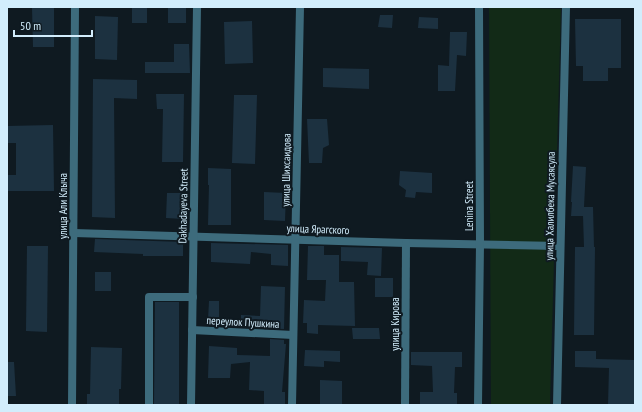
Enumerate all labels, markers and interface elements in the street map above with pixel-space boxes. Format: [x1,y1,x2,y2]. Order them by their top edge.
scale bar [14,12,92,38]
text: 50 m [20,18,41,33]
street label: улица Шихсаидова [278,133,294,207]
street label: улица Халилбека Мусаясула [542,151,558,261]
street label: Dakhadayeva Street [175,168,191,244]
street label: улица Али Клыча [56,173,70,239]
street label: Lenina Street [462,181,476,231]
street label: улица Ярагского [286,221,350,237]
street label: улица Кирова [388,297,402,351]
street label: переулок Пушкина [206,313,280,331]

